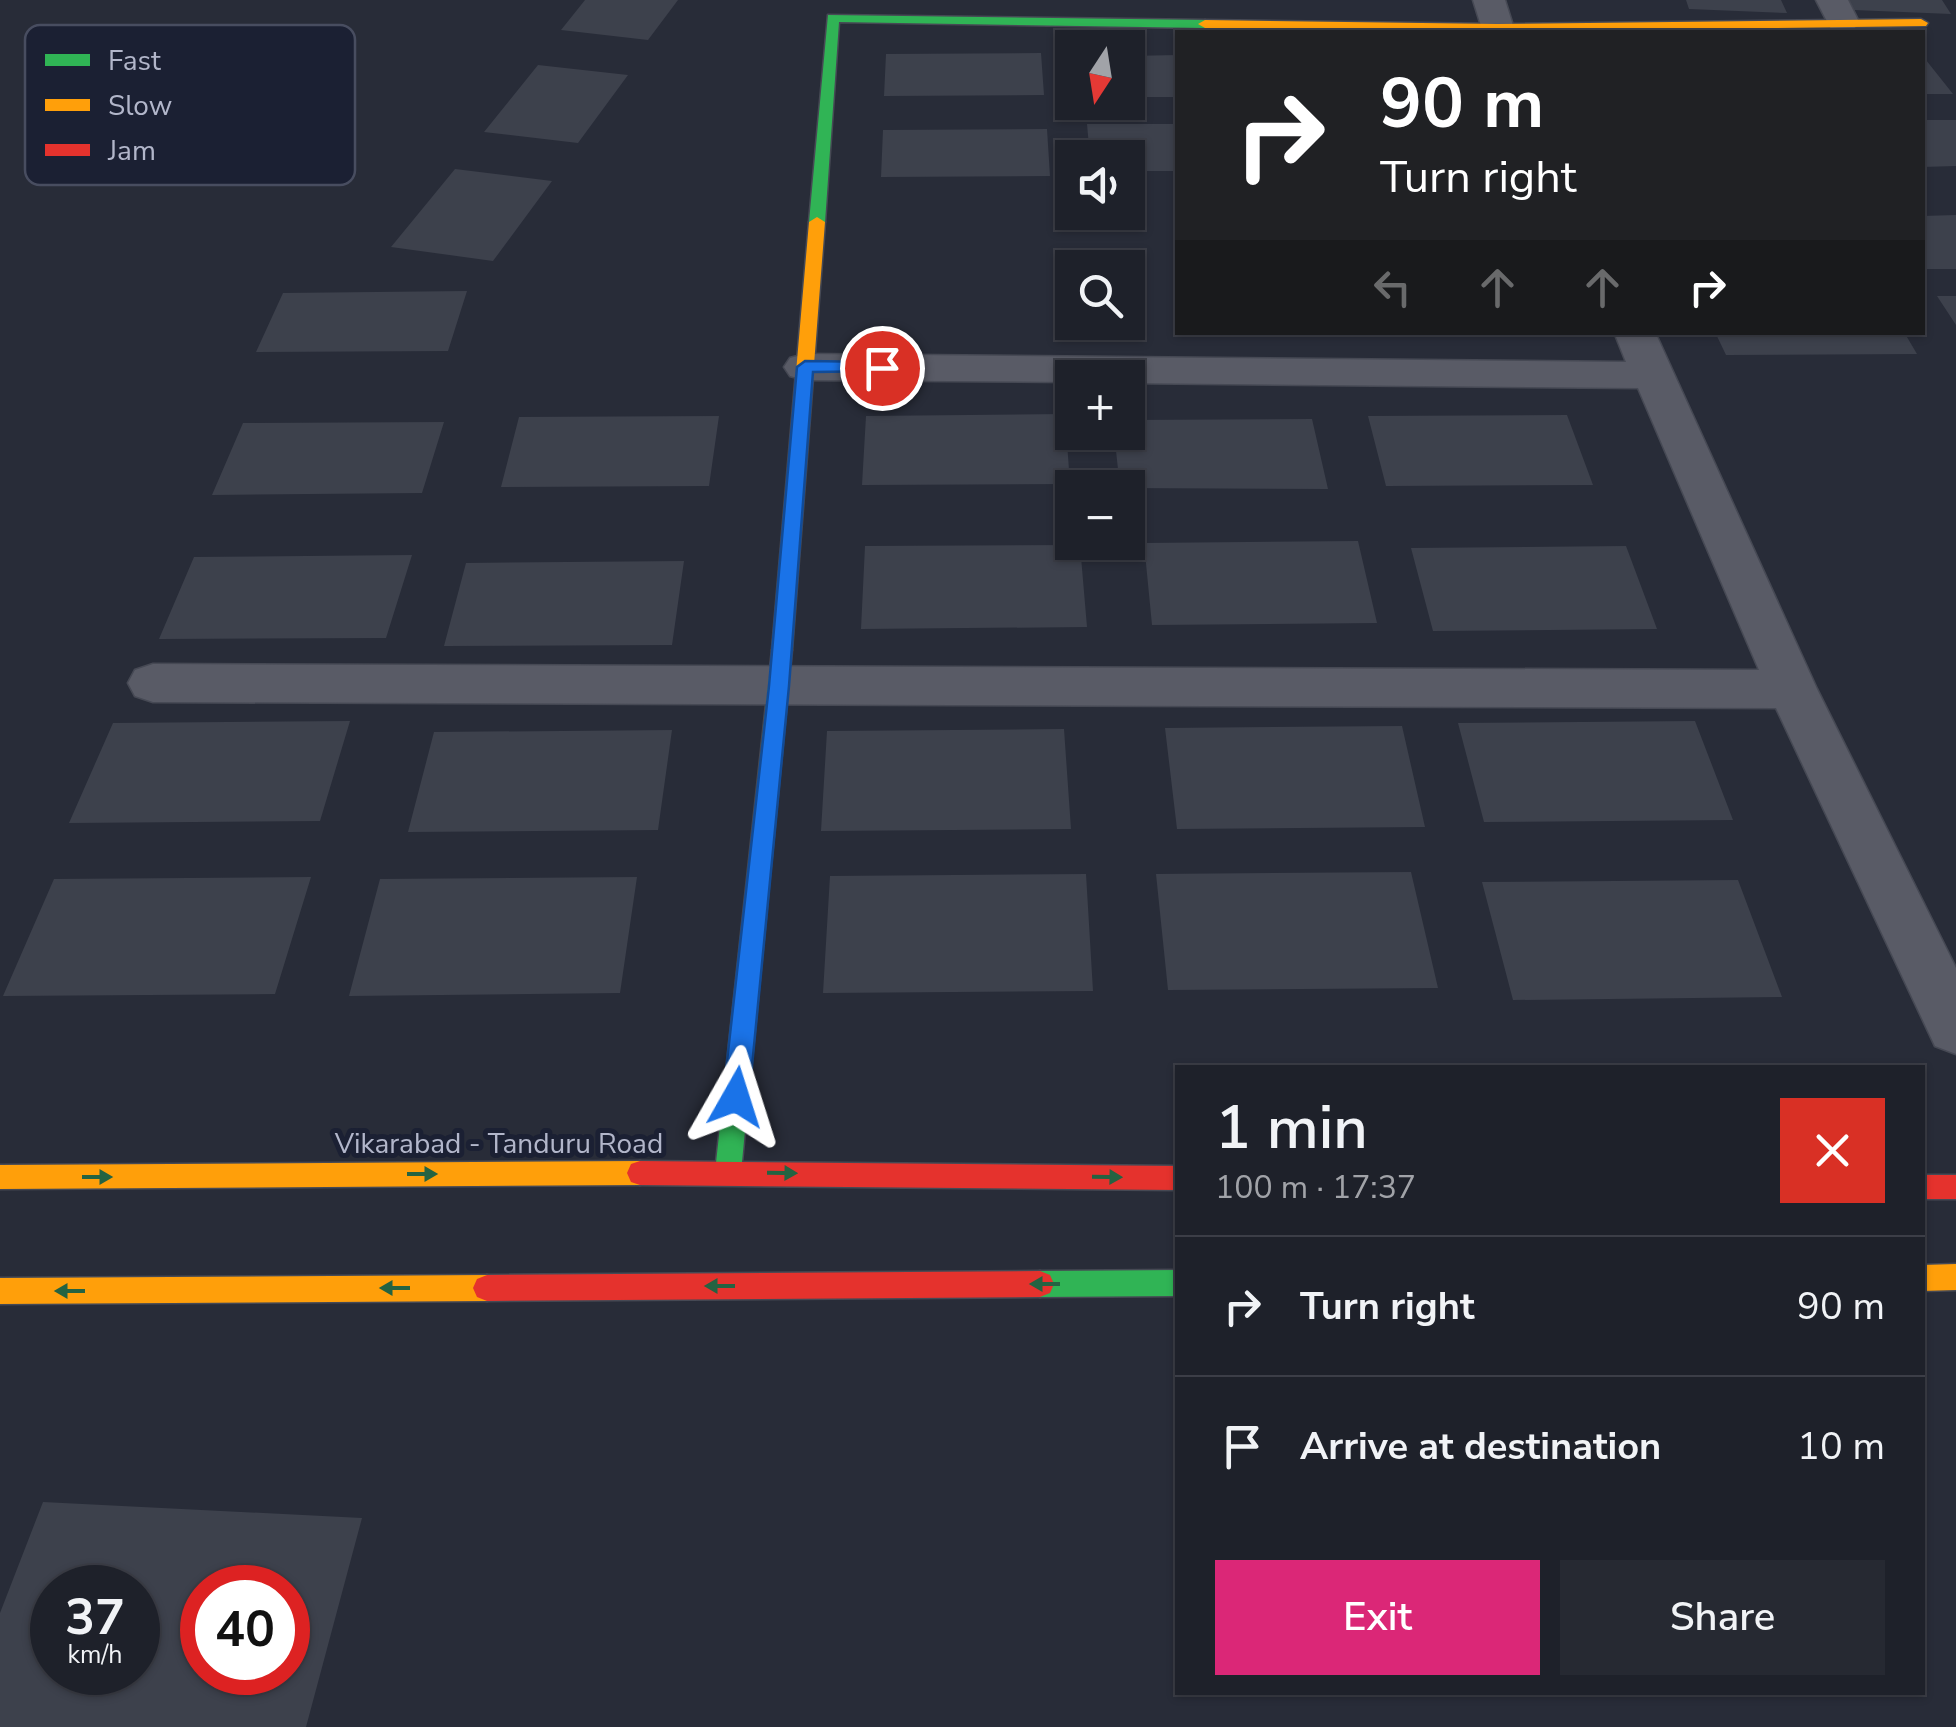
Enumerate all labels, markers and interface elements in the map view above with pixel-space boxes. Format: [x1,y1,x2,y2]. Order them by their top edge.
legend [25,25,355,185]
north arrow [1055,30,1145,120]
map controls [1055,30,1145,560]
text: Fast [108,42,161,80]
text: 90 m [1380,56,1544,152]
icon: right [1215,70,1345,200]
text: Slow [108,87,172,125]
text: Jam [107,132,156,170]
button: sound [1055,140,1145,230]
text: Turn right [1380,147,1577,208]
button: search [1055,250,1145,340]
icon: left [1365,260,1420,315]
icon: ahead [1470,260,1525,315]
icon: ahead [1575,260,1630,315]
icon: right [1680,260,1735,315]
pin [840,326,925,411]
icon: arrive [855,341,910,396]
button: + [1055,360,1145,450]
button: − [1055,470,1145,560]
position arrow [684,1045,788,1149]
text: 1 min [1215,1087,1368,1169]
button: close [1780,1098,1885,1203]
street label: Vikarabad - Tanduru Road [334,1125,663,1163]
one-way arrow [767,1165,799,1181]
one-way arrow [407,1166,439,1182]
text: 100 m · 17:37 [1215,1166,1416,1209]
one-way arrow [82,1168,114,1184]
one-way arrow [1092,1169,1124,1185]
one-way arrow [1029,1276,1061,1292]
one-way arrow [704,1278,736,1294]
icon: right [1215,1279,1270,1334]
one-way arrow [379,1281,411,1297]
text: Turn right [1300,1281,1475,1332]
text: 90 m [1797,1281,1885,1332]
one-way arrow [54,1283,86,1299]
icon: arrive [1215,1419,1270,1474]
text: Arrive at destination [1300,1421,1661,1472]
text: 10 m [1797,1421,1885,1472]
button: Exit [1215,1560,1540,1675]
button: Share [1560,1560,1885,1675]
speed limit sign: 40 [180,1565,310,1695]
text: 37 [65,1583,125,1652]
text: km/h [67,1638,123,1672]

